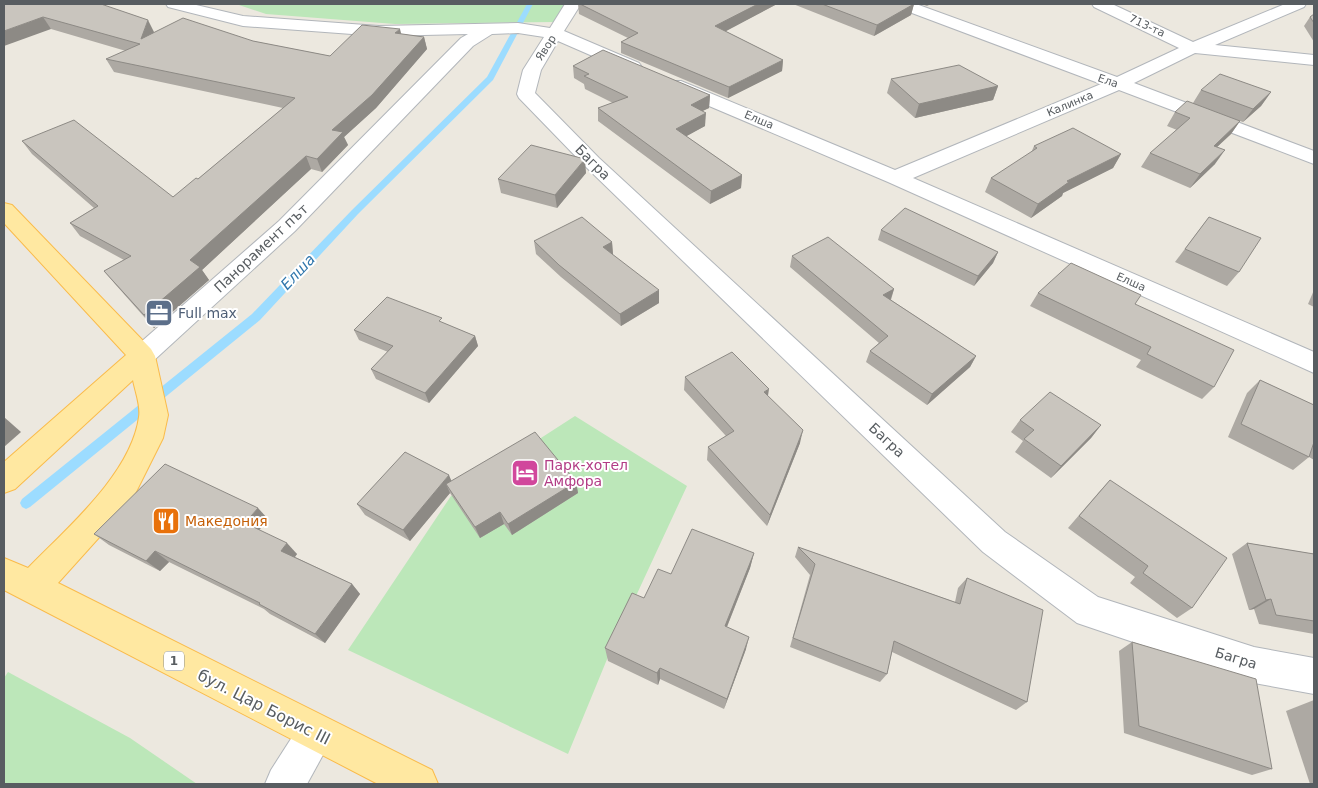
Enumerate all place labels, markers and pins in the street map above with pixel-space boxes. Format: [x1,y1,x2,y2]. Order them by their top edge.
office icon: Full max [144,298,174,328]
place label: Full max [178,305,237,321]
place label: Парк-хотел Амфора [544,457,628,489]
hotel icon: Парк-хотел Амфора [510,458,540,488]
restaurant icon: Македония [151,506,181,536]
place label: Македония [185,513,268,529]

